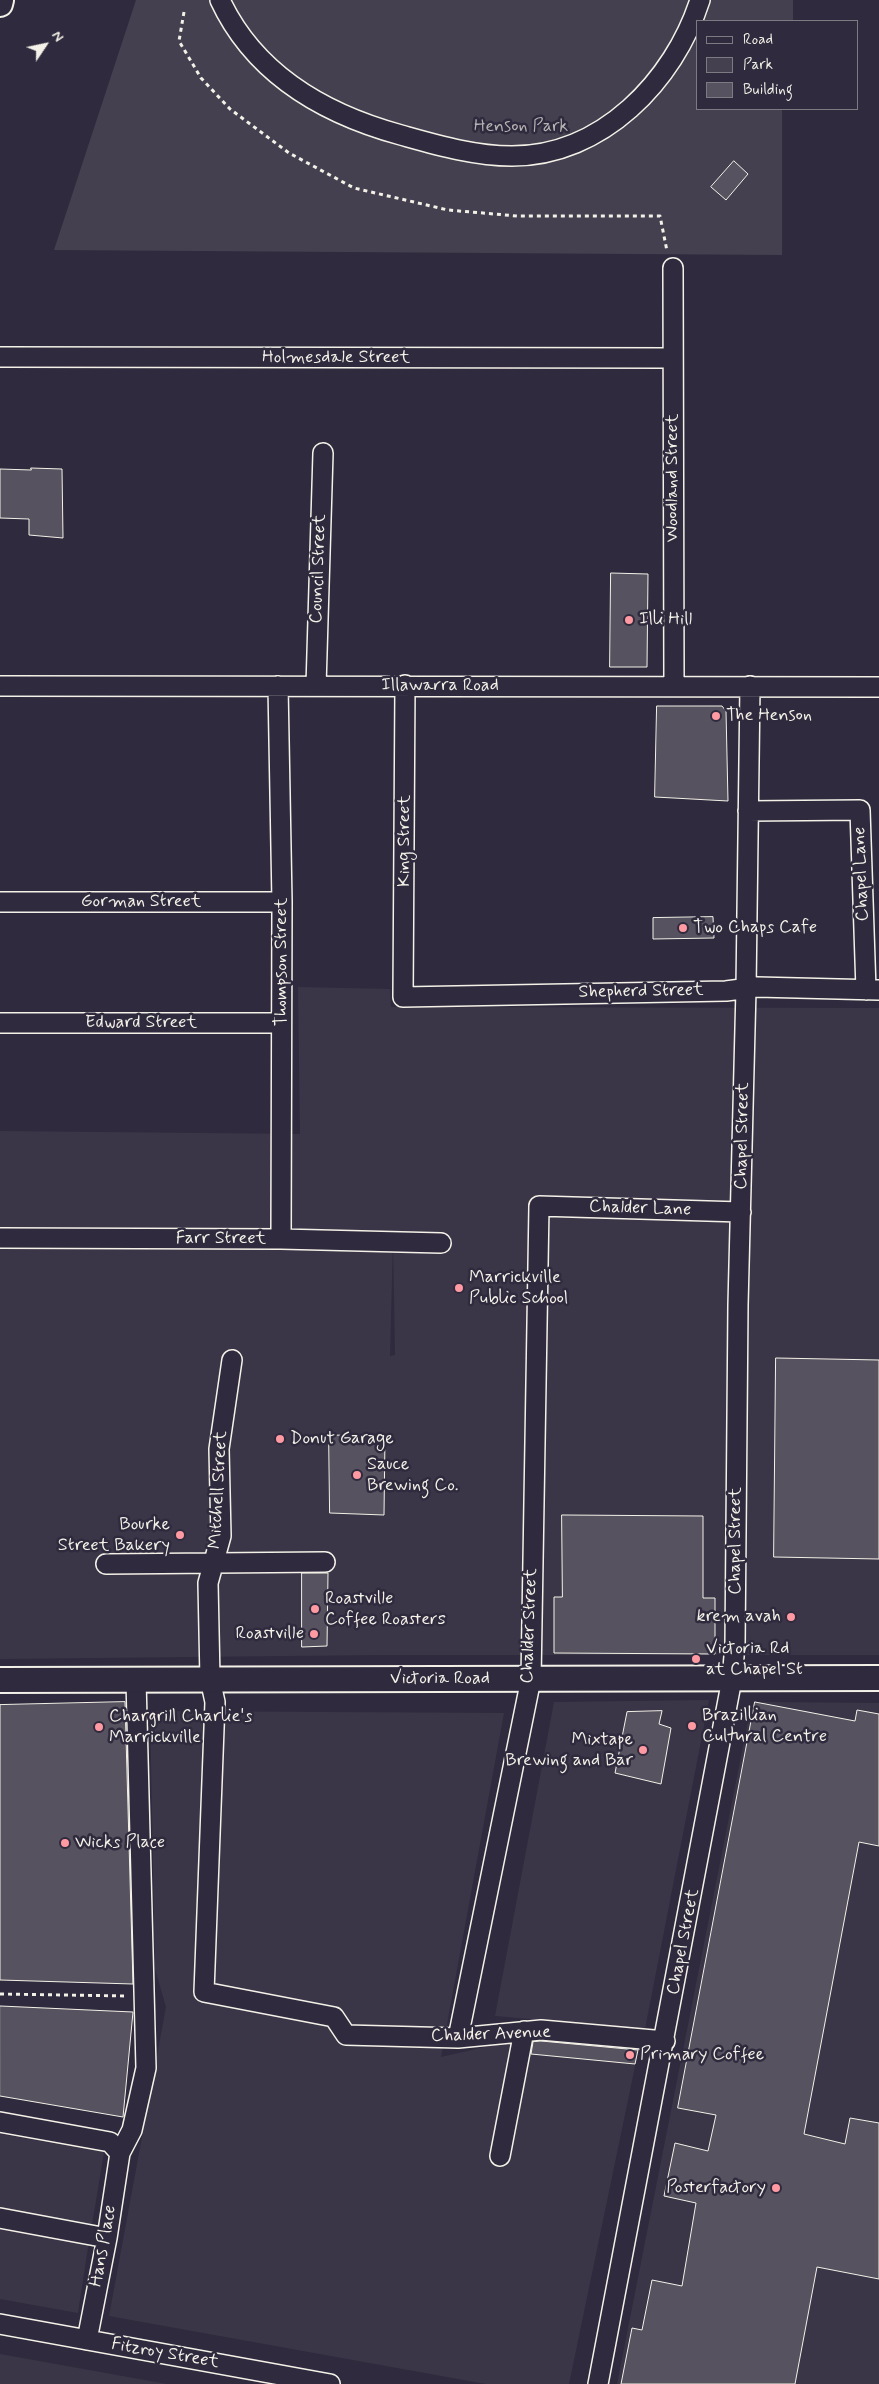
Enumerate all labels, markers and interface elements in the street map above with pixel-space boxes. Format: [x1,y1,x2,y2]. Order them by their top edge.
north arrow [20,20,70,70]
legend [696,20,859,110]
text: N [47,28,68,46]
text: Road [743,30,773,50]
text: Park [743,55,773,75]
text: Building [743,80,793,100]
park label: Henson Park [474,116,568,138]
street label: Holmesdale Street [262,347,410,369]
street label: Woodland Street [662,414,684,542]
street label: Council Street [306,514,332,624]
place label: Illi Hill [639,609,692,631]
marker: Illi Hill [623,614,635,626]
street label: Illawarra Road [381,675,499,697]
place label: The Henson [726,705,812,727]
marker: The Henson [710,710,722,722]
street label: King Street [394,795,416,887]
street label: Chapel Lane [850,826,874,922]
street label: Gorman Street [81,891,201,913]
street label: Thompson Street [271,898,293,1026]
place label: Two Chaps Cafe [693,917,817,939]
marker: Two Chaps Cafe [677,922,689,934]
street label: Shepherd Street [578,980,704,1004]
street label: Edward Street [85,1012,197,1034]
street label: Chapel Street [731,1082,755,1190]
street label: Chalder Lane [588,1196,692,1222]
street label: Farr Street [176,1228,266,1250]
place label: Marrickville Public School [469,1267,568,1310]
marker: Marrickville Public School [453,1282,465,1294]
place label: Donut Garage [290,1428,394,1450]
street label: Mitchell Street [205,1430,233,1550]
marker: Donut Garage [274,1433,286,1445]
place label: Sauce Brewing Co. [367,1454,459,1496]
marker: Sauce Brewing Co. [351,1469,363,1481]
street label: Chapel Street [725,1487,747,1595]
place label: Bourke Street Bakery [58,1514,170,1556]
marker: Bourke Street Bakery [174,1529,186,1541]
street label: Chalder Street [517,1568,543,1684]
place label: Roastville Coffee Roasters [325,1588,446,1630]
marker: Roastville Coffee Roasters [309,1603,321,1615]
place label: krem avah [697,1606,781,1628]
marker: krem avah [785,1611,797,1623]
place label: Roastville [236,1623,304,1645]
marker: Roastville [308,1628,320,1640]
place label: Victoria Rd at Chapel St [706,1638,803,1680]
marker: Victoria Rd at Chapel St [690,1653,702,1665]
street label: Victoria Road [390,1668,490,1690]
place label: Brazillian Cultural Centre [702,1705,827,1748]
place label: Chargrill Charlie's Marrickville [109,1706,252,1748]
marker: Brazillian Cultural Centre [686,1720,698,1732]
marker: Chargrill Charlie's Marrickville [93,1721,105,1733]
place label: Mixtape Brewing and Bar [505,1729,633,1772]
marker: Mixtape Brewing and Bar [637,1744,649,1756]
place label: Wicks Place [75,1832,165,1854]
marker: Wicks Place [59,1837,71,1849]
street label: Chapel Street [663,1887,705,1997]
street label: Chalder Avenue [431,2022,551,2048]
place label: Primary Coffee [640,2044,764,2066]
marker: Primary Coffee [624,2049,636,2061]
place label: Posterfactory [666,2177,766,2199]
marker: Posterfactory [770,2182,782,2194]
street label: Hans Place [86,2203,122,2289]
street label: Fitzroy Street [110,2334,220,2374]

